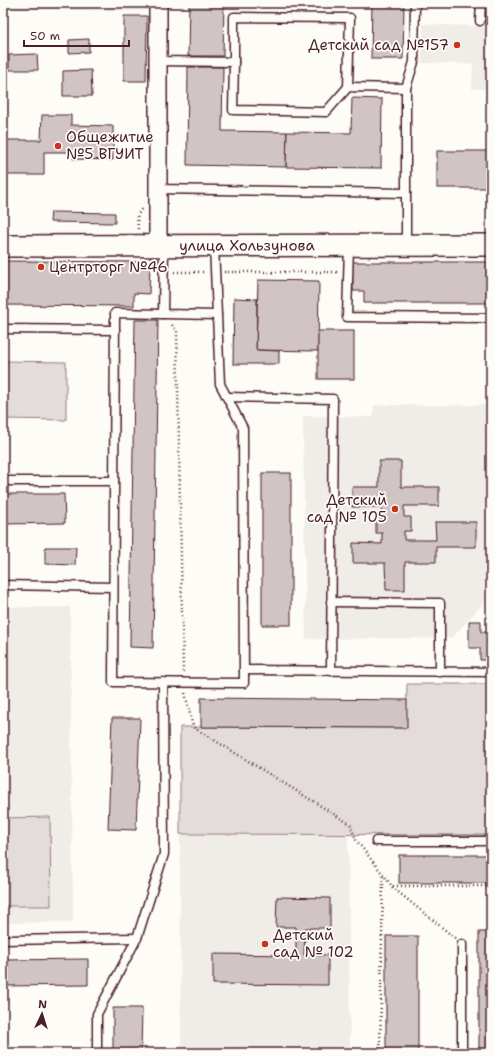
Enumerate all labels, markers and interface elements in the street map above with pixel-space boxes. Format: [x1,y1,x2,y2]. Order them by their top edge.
scale bar [24,22,129,48]
text: 50 m [30,28,60,44]
place label: Детский сад №157 [308,35,449,55]
marker: Детский сад №157 [452,40,462,50]
place label: Общежитие №5 ВГУИТ [66,127,154,164]
marker: Общежитие №5 ВГУИТ [53,141,63,151]
street label: улица Хользунова [179,235,316,256]
place label: Центрторг №46 [49,257,168,277]
marker: Центрторг №46 [36,262,46,272]
place label: Детский сад № 105 [307,490,387,527]
marker: Детский сад № 105 [390,504,400,514]
place label: Детский сад № 102 [273,925,354,962]
marker: Детский сад № 102 [260,939,270,949]
north arrow [22,994,62,1034]
text: N [38,997,48,1012]

